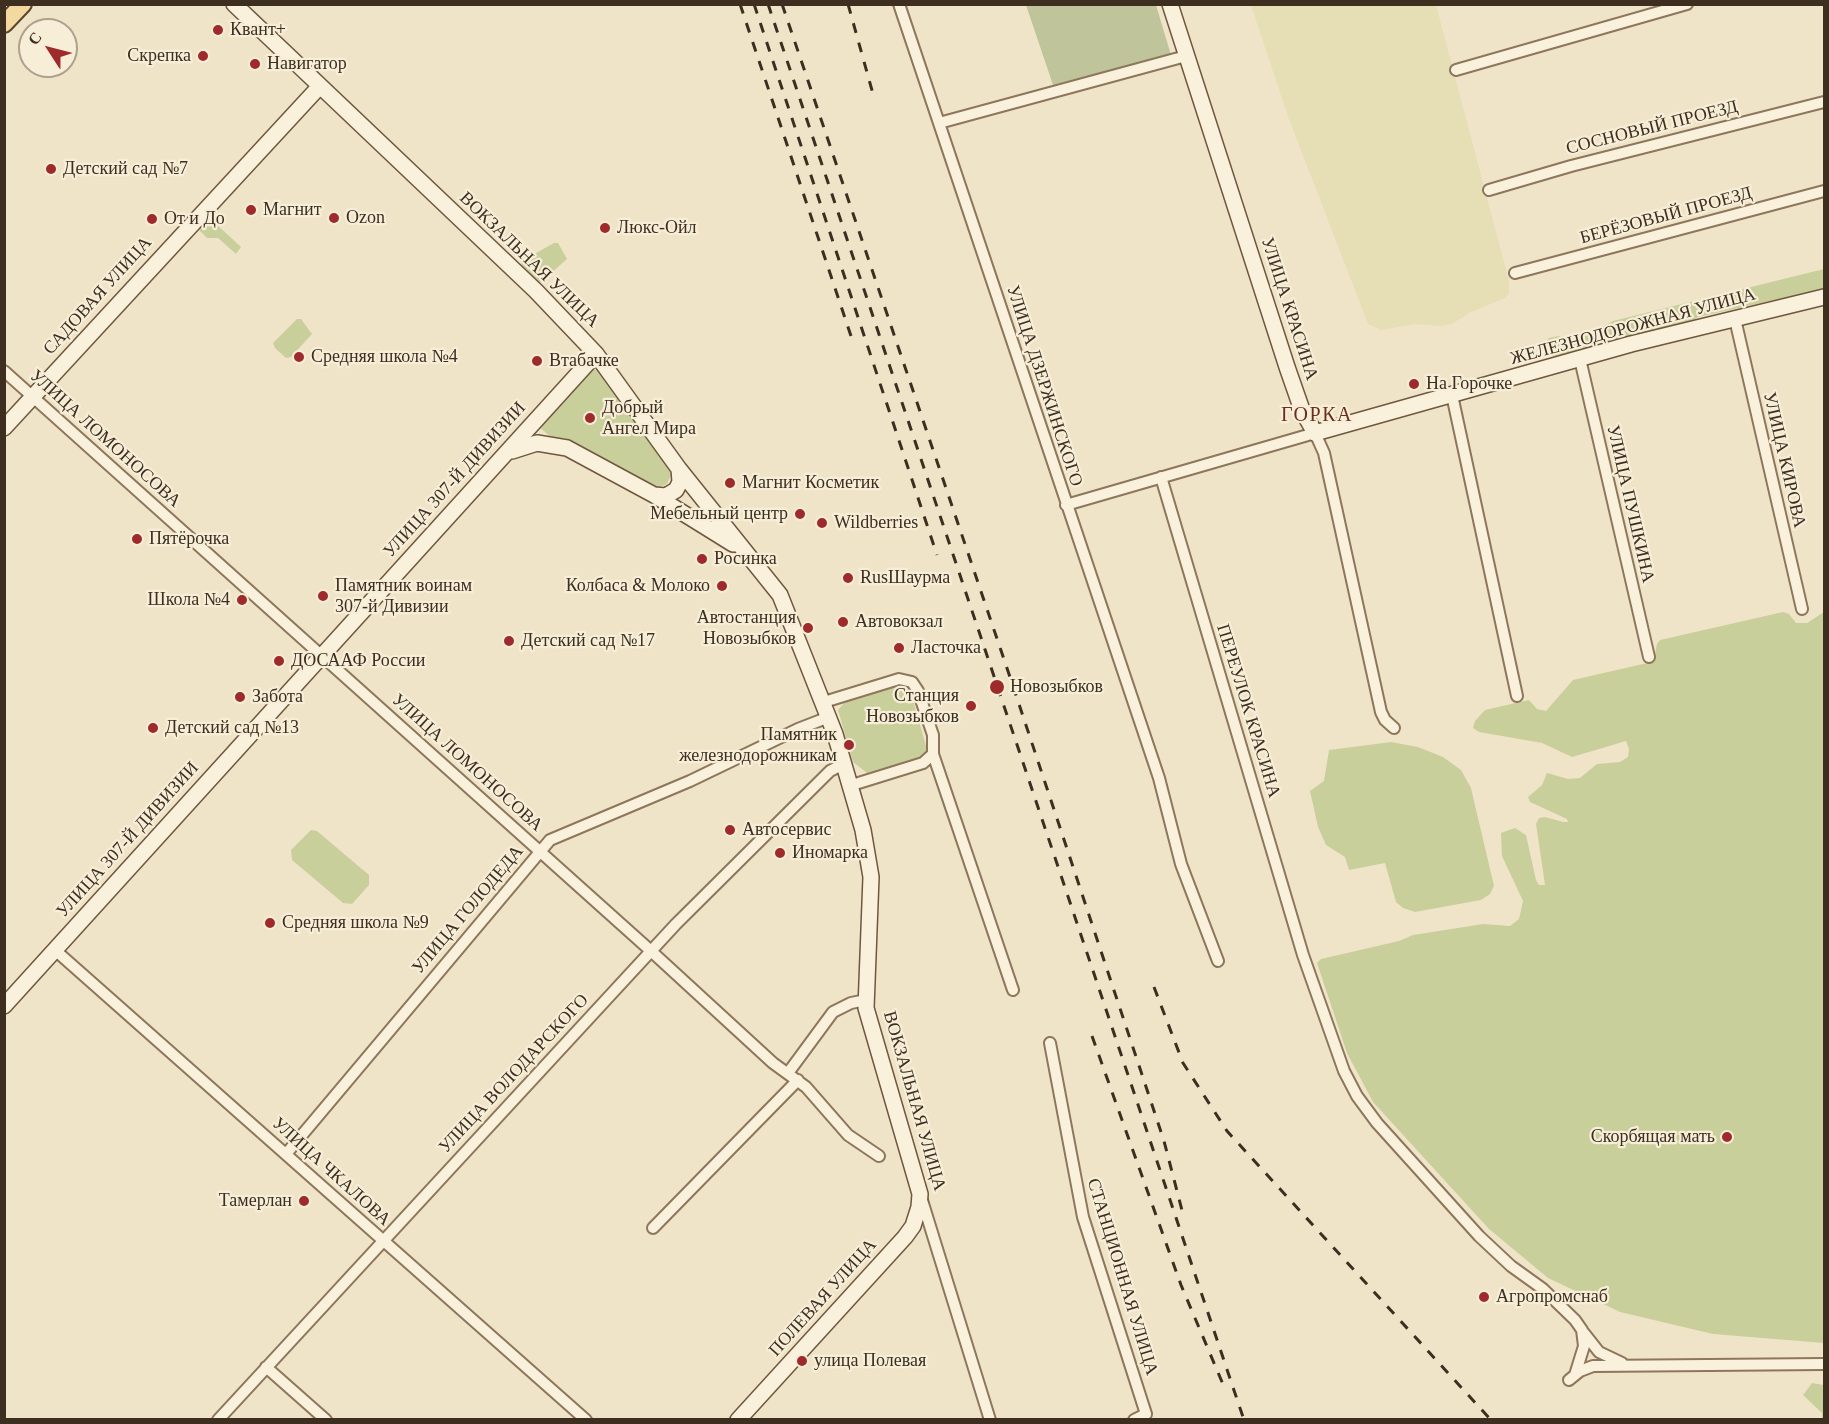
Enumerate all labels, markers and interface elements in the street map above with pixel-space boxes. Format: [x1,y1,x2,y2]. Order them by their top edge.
north arrow [18,18,78,78]
place label: Квант+ [230,19,286,41]
marker: Квант+ [211,23,225,37]
text: С [24,29,45,48]
place label: Скрепка [127,45,191,67]
marker: Скрепка [196,49,210,63]
place label: Навигатор [267,53,347,75]
marker: Навигатор [248,57,262,71]
street label: СОСНОВЫЙ ПРОЕЗД [1564,96,1740,160]
place label: Детский сад №7 [63,158,188,180]
marker: Детский сад №7 [44,162,58,176]
street label: БЕРЁЗОВЫЙ ПРОЕЗД [1578,183,1754,249]
street label: ВОКЗАЛЬНАЯ УЛИЦА [455,188,603,332]
place label: Магнит [263,199,322,221]
marker: Магнит [244,203,258,217]
place label: Ozon [346,207,385,229]
place label: От и До [164,208,225,230]
marker: Ozon [327,211,341,225]
marker: От и До [145,212,159,226]
place label: Люкс-Ойл [617,217,697,239]
marker: Люкс-Ойл [598,221,612,235]
street label: САДОВАЯ УЛИЦА [39,232,157,360]
street label: УЛИЦА КРАСИНА [1256,235,1322,383]
street label: УЛИЦА ДЗЕРЖИНСКОГО [1001,283,1087,489]
street label: ЖЕЛЕЗНОДОРОЖНАЯ УЛИЦА [1508,284,1758,370]
place label: Средняя школа №4 [311,346,458,368]
marker: Средняя школа №4 [292,350,306,364]
place label: Втабачке [549,350,619,372]
marker: Втабачке [530,354,544,368]
street label: УЛИЦА ЛОМОНОСОВА [25,365,185,513]
place label: На Горочке [1426,373,1512,395]
marker: На Горочке [1407,377,1421,391]
street label: УЛИЦА КИРОВА [1758,390,1810,530]
place label: Добрый Ангел Мира [602,397,696,440]
street label: УЛИЦА 307-Й ДИВИЗИИ [379,398,531,562]
district label: ГОРКА [1281,404,1353,428]
marker: Добрый Ангел Мира [583,411,597,425]
street label: УЛИЦА ПУШКИНА [1601,423,1659,585]
place label: Магнит Косметик [742,472,879,494]
marker: Магнит Косметик [723,476,737,490]
place label: Мебельный центр [650,503,788,525]
marker: Мебельный центр [793,507,807,521]
place label: Wildberries [834,512,918,534]
marker: Wildberries [815,516,829,530]
place label: Пятёрочка [149,528,229,550]
marker: Пятёрочка [130,532,144,546]
place label: Росинка [714,548,777,570]
marker: Росинка [695,552,709,566]
place label: RusШаурма [860,567,950,589]
marker: RusШаурма [841,571,855,585]
place label: Памятник воинам 307-й Дивизии [335,575,472,618]
place label: Колбаса & Молоко [566,575,710,597]
marker: Колбаса & Молоко [715,579,729,593]
place label: Школа №4 [148,589,230,611]
marker: Памятник воинам 307-й Дивизии [316,589,330,603]
marker: Школа №4 [235,593,249,607]
place label: Автостанция Новозыбков [697,607,796,650]
place label: Автовокзал [855,611,943,633]
marker: Автовокзал [836,615,850,629]
marker: Автостанция Новозыбков [801,621,815,635]
street label: ПЕРЕУЛОК КРАСИНА [1211,622,1285,800]
place label: Детский сад №17 [521,630,655,652]
marker: Детский сад №17 [502,634,516,648]
place label: Ласточка [911,637,981,659]
marker: Ласточка [892,641,906,655]
place label: ДОСААФ России [291,650,425,672]
marker: ДОСААФ России [272,654,286,668]
place label: Новозыбков [1010,676,1103,698]
marker: Новозыбков [988,678,1006,696]
place label: Станция Новозыбков [866,685,959,728]
place label: Забота [252,686,303,708]
street label: УЛИЦА ЛОМОНОСОВА [387,689,547,837]
marker: Забота [233,690,247,704]
marker: Станция Новозыбков [964,699,978,713]
place label: Детский сад №13 [165,717,299,739]
marker: Детский сад №13 [146,721,160,735]
place label: Памятник железнодорожникам [679,724,837,766]
marker: Памятник железнодорожникам [842,738,856,752]
street label: УЛИЦА 307-Й ДИВИЗИИ [52,758,204,922]
place label: Автосервис [742,819,831,841]
marker: Автосервис [723,823,737,837]
street label: УЛИЦА ГОЛОДЕДА [408,841,528,979]
place label: Иномарка [792,842,868,864]
marker: Иномарка [773,846,787,860]
place label: Средняя школа №9 [282,912,429,934]
marker: Средняя школа №9 [263,916,277,930]
street label: УЛИЦА ВОЛОДАРСКОГО [435,990,593,1158]
street label: ВОКЗАЛЬНАЯ УЛИЦА [878,1009,950,1193]
street label: УЛИЦА ЧКАЛОВА [267,1113,395,1231]
place label: Скорбящая мать [1591,1126,1715,1148]
marker: Скорбящая мать [1720,1130,1734,1144]
street label: СТАНЦИОННАЯ УЛИЦА [1082,1176,1162,1378]
place label: Тамерлан [219,1190,292,1212]
marker: Тамерлан [297,1194,311,1208]
street label: ПОЛЕВАЯ УЛИЦА [765,1235,881,1361]
place label: Агропромснаб [1496,1286,1608,1308]
marker: Агропромснаб [1477,1290,1491,1304]
place label: улица Полевая [814,1350,926,1372]
marker: улица Полевая [795,1354,809,1368]

